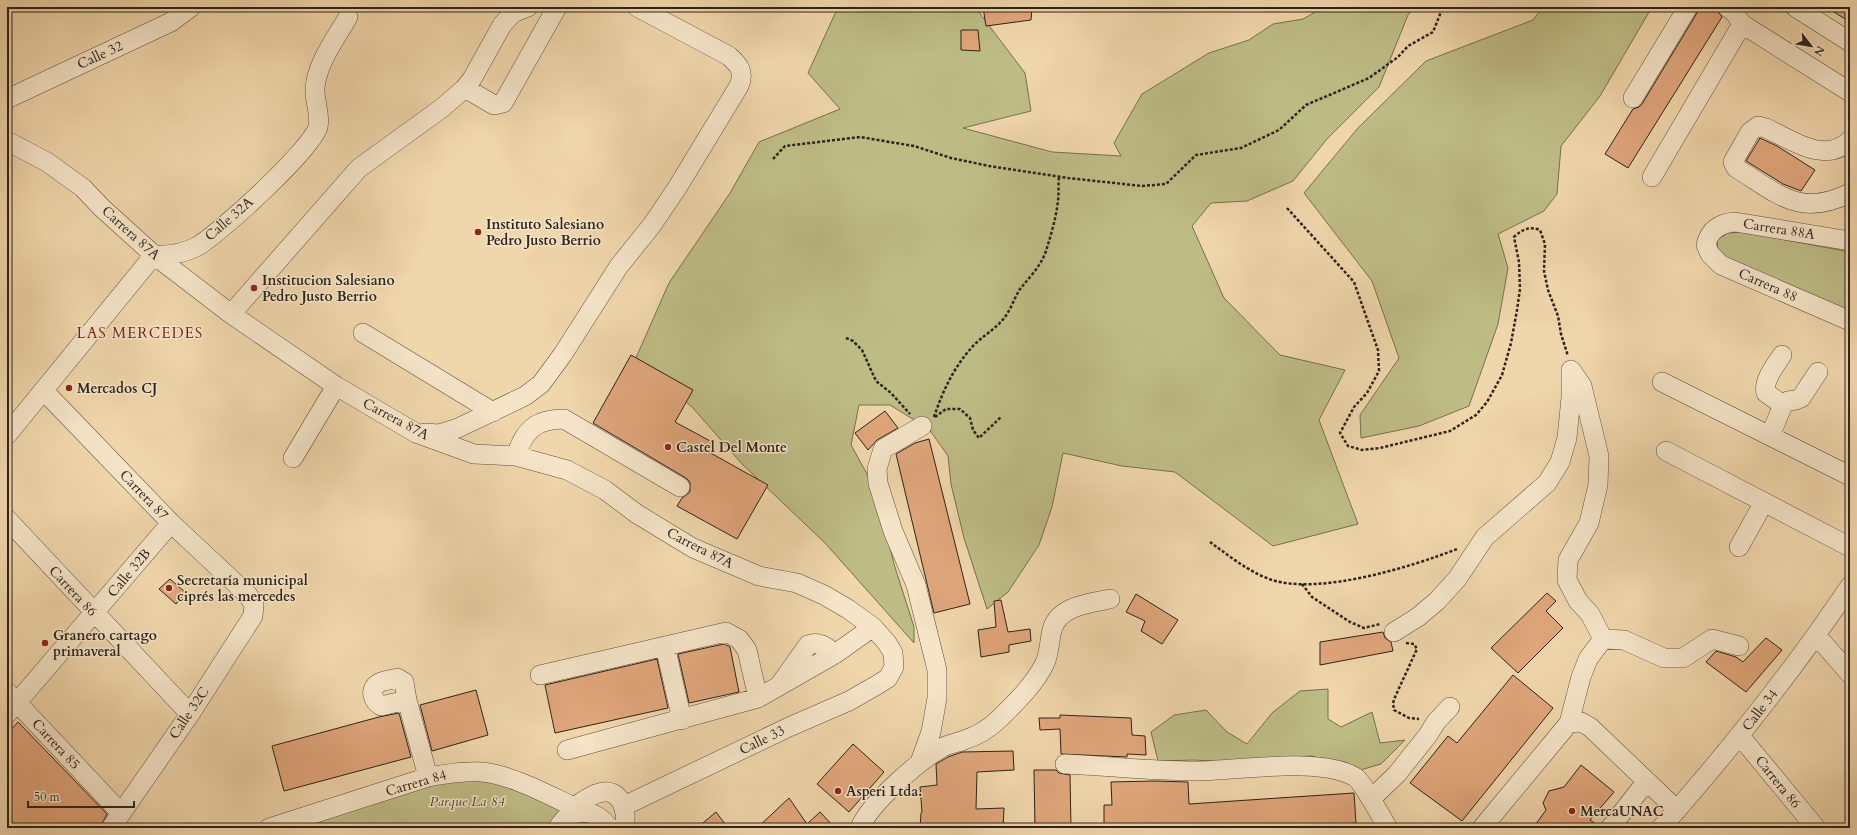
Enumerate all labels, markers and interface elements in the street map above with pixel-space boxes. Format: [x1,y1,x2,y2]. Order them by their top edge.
north arrow [1791,26,1831,66]
street label: Calle 32 [74,36,126,74]
text: N [1810,43,1828,59]
street label: Calle 32A [201,193,257,245]
street label: Carrera 87A [98,202,164,264]
street label: Carrera 88A [1742,214,1816,244]
place label: Instituto Salesiano Pedro Justo Berrio [486,215,604,250]
marker: Instituto Salesiano Pedro Justo Berrio [473,227,483,237]
street label: Carrera 88 [1736,264,1800,306]
place label: Institucion Salesiano Pedro Justo Berrio [262,271,395,306]
marker: Institucion Salesiano Pedro Justo Berrio [249,283,259,293]
district label: LAS MERCEDES [77,323,203,343]
place label: Mercados CJ [77,379,157,398]
marker: Mercados CJ [64,383,74,393]
street label: Carrera 87A [360,394,433,444]
place label: Castel Del Monte [676,438,787,457]
marker: Castel Del Monte [663,442,673,452]
street label: Carrera 87 [115,466,173,524]
street label: Carrera 87A [663,523,737,573]
street label: Calle 32B [103,545,155,601]
street label: Carrera 86 [45,562,101,620]
place label: Secretaría municipal ciprés las mercedes [177,571,308,606]
marker: Secretaría municipal ciprés las mercedes [164,583,174,593]
place label: Granero cartago primaveral [53,626,157,661]
marker: Granero cartago primaveral [40,638,50,648]
street label: Calle 32C [165,683,214,743]
street label: Calle 34 [1738,685,1782,735]
street label: Carrera 85 [28,715,84,773]
street label: Calle 33 [736,721,788,759]
street label: Carrera 86 [1751,752,1805,812]
street label: Carrera 84 [383,765,449,801]
place label: Asperi Ltda. [846,782,922,801]
scale bar [28,783,134,809]
marker: Asperi Ltda. [833,786,843,796]
text: 50 m [34,789,61,805]
park label: Parque La 84 [429,792,505,811]
place label: MercaUNAC [1580,802,1664,821]
marker: MercaUNAC [1567,806,1577,816]

